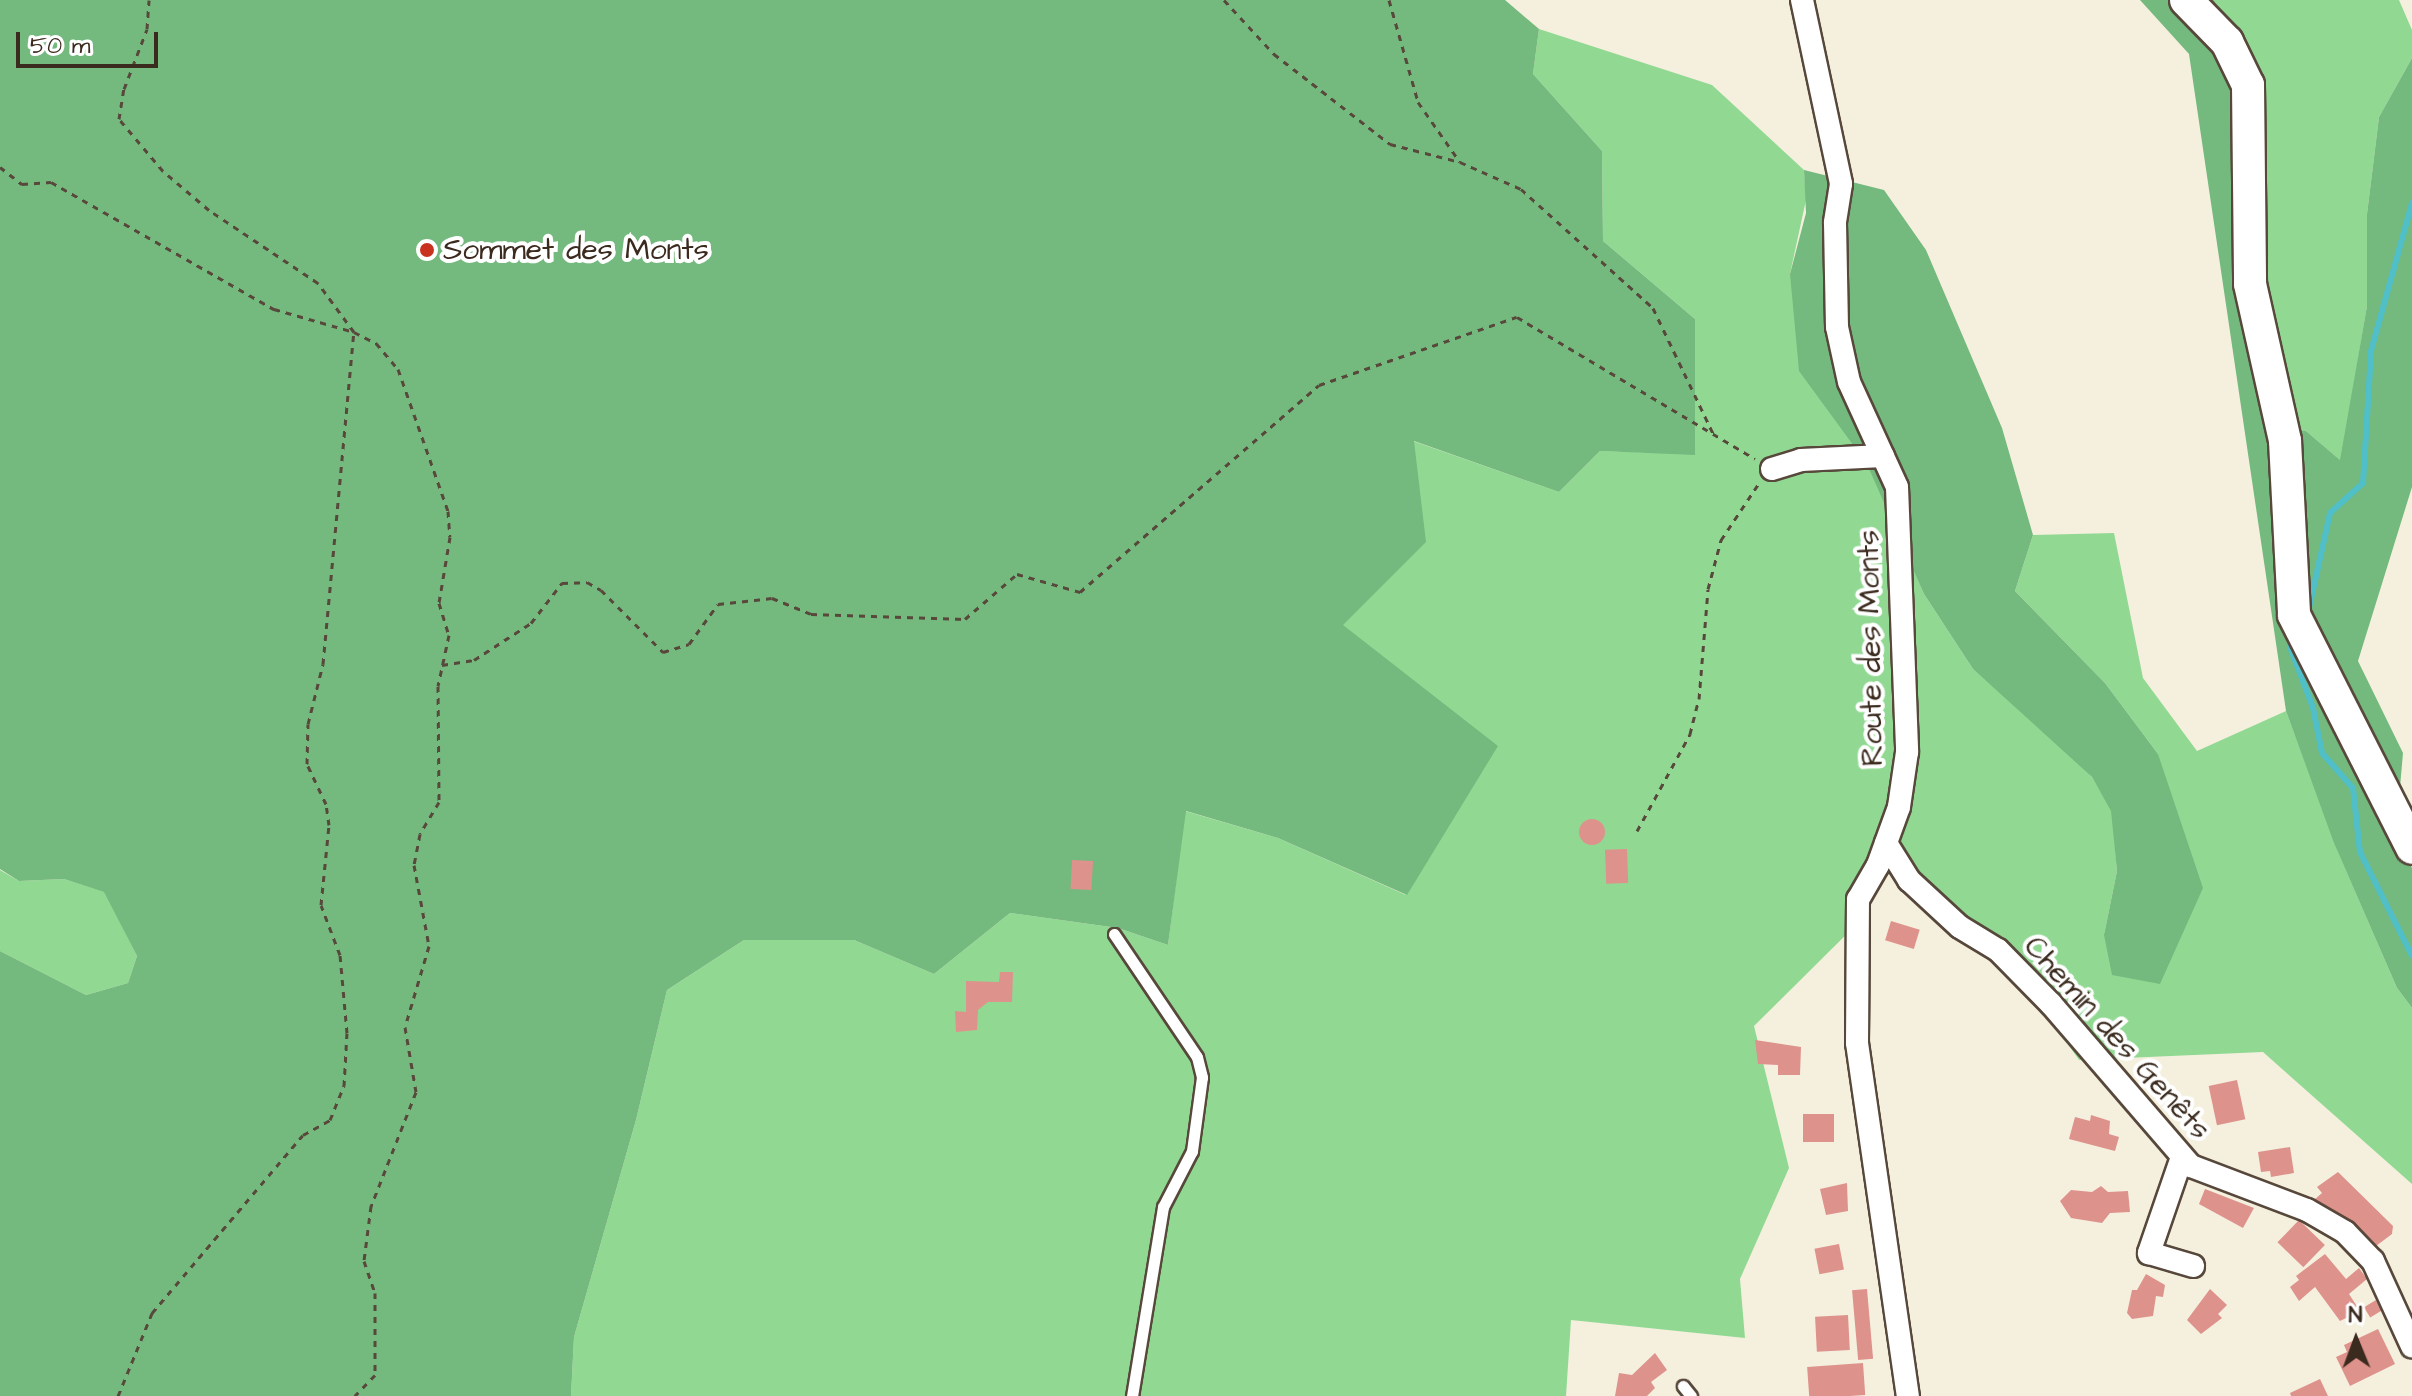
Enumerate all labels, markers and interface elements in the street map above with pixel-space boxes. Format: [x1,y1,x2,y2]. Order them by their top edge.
scale bar [20,16,162,66]
text: 50 m [30,29,90,63]
place label: Sommet des Monts [443,232,709,268]
marker: Sommet des Monts [418,241,436,259]
street label: Route des Monts [1851,529,1891,767]
street label: Chemin des Genêts [2016,929,2218,1147]
north arrow [2316,1300,2396,1380]
text: N [2348,1300,2363,1331]

